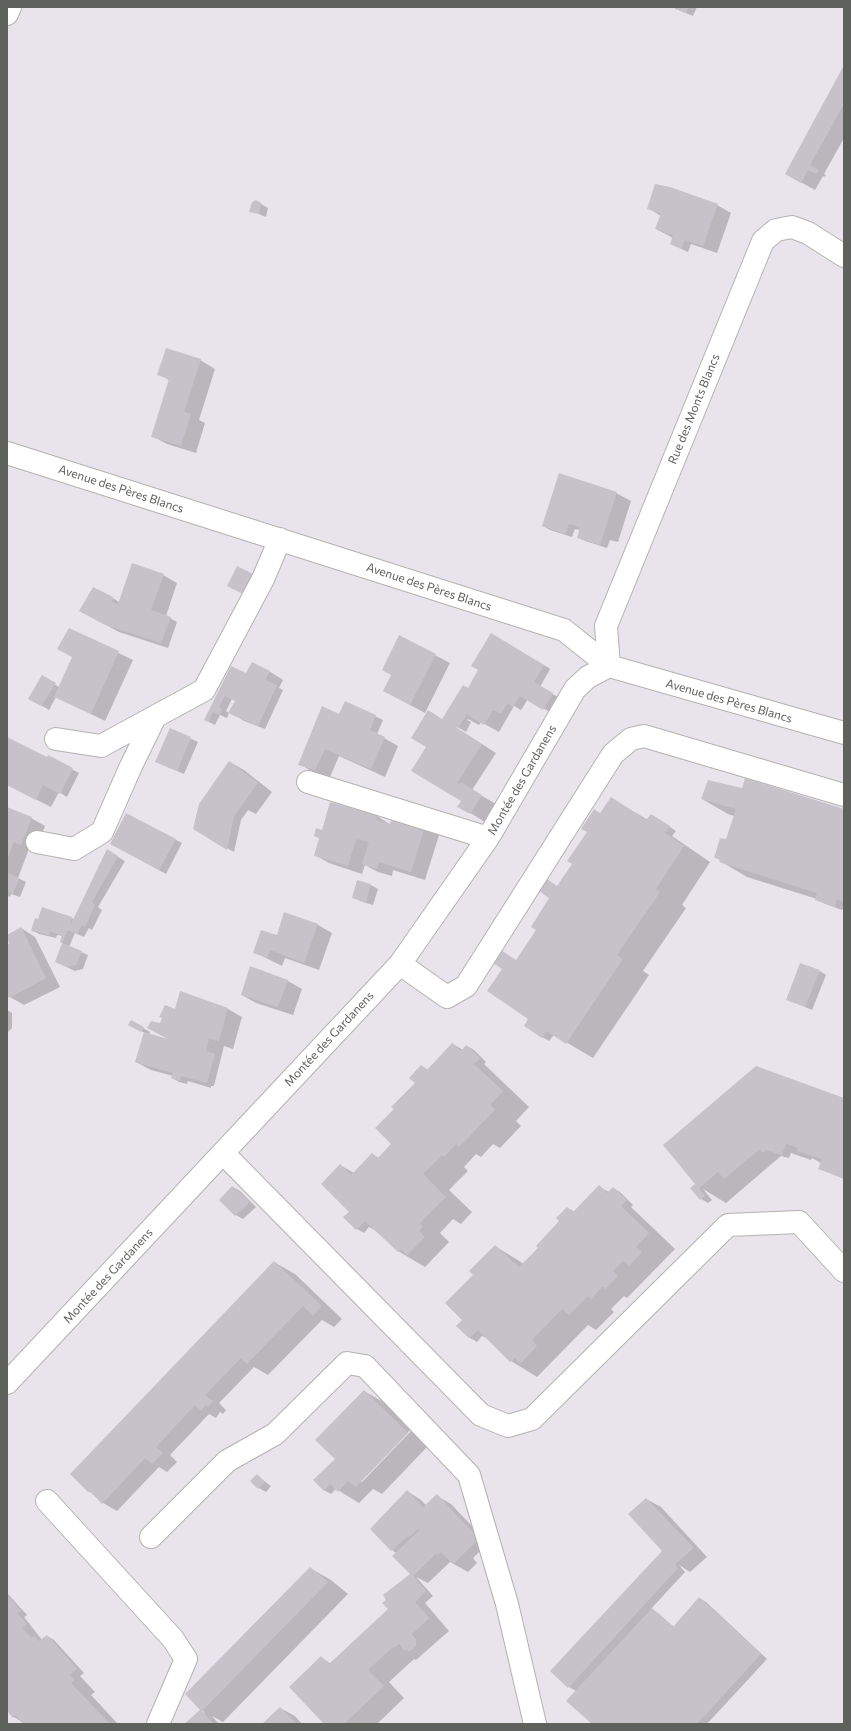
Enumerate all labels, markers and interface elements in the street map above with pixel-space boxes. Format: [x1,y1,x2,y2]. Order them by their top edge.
street label: Rue des Monts Blancs [665,352,723,466]
street label: Avenue des Pères Blancs [56,462,186,516]
street label: Avenue des Pères Blancs [364,560,494,614]
street label: Avenue des Pères Blancs [664,676,794,726]
street label: Montée des Gardanens [485,722,559,838]
street label: Montée des Gardanens [281,988,377,1090]
street label: Montée des Gardanens [60,1225,156,1327]

